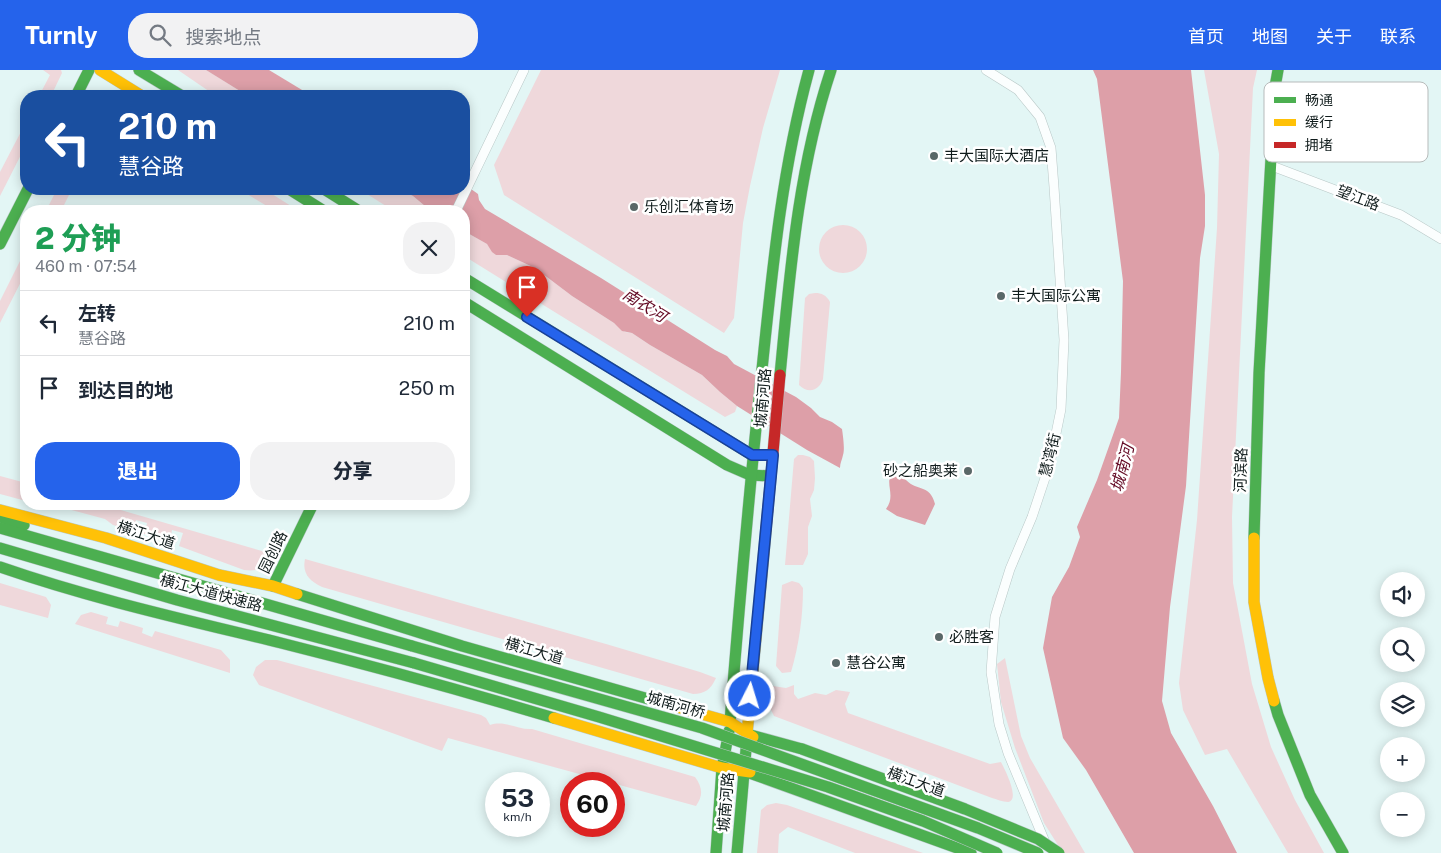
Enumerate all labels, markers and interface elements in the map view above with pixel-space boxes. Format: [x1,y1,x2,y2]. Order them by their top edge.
search box [128,13,478,58]
text: Turnly [25,21,98,49]
icon: search [146,21,174,49]
text: 搜索地点 [186,26,262,48]
text: 首页 [1188,26,1224,47]
text: 地图 [1252,26,1288,47]
text: 关于 [1316,26,1352,47]
text: 联系 [1380,26,1416,47]
legend [1264,82,1428,162]
text: 畅通 [1305,92,1333,108]
text: 210 m [118,106,217,147]
icon: left [35,110,100,175]
text: 缓行 [1305,114,1333,130]
text: 拥堵 [1305,137,1333,153]
place label: 丰大国际大酒店 [944,147,1049,164]
marker: 丰大国际大酒店 [928,150,940,162]
text: 慧谷路 [118,153,184,179]
street label: 望江路 [1334,182,1382,214]
place label: 乐创汇体育场 [644,198,734,215]
marker: 乐创汇体育场 [628,201,640,213]
text: 2 分钟 [35,220,121,256]
button: close [403,222,455,274]
text: 460 m · 07:54 [35,257,137,276]
pin [506,266,548,317]
icon: arrive [513,273,541,301]
water label: 南农河 [619,285,673,328]
place label: 丰大国际公寓 [1011,287,1101,304]
marker: 丰大国际公寓 [995,290,1007,302]
text: 左转 [78,302,116,324]
icon: left [35,309,63,337]
text: 210 m [403,312,455,334]
text: 慧谷路 [78,329,126,348]
street label: 城南河路 [751,367,774,429]
icon: arrive [35,374,63,402]
text: 250 m [399,377,455,399]
text: 到达目的地 [78,379,173,401]
street label: 慧湾街 [1036,431,1063,479]
water label: 城南河 [1107,440,1139,494]
button: 退出 [35,442,240,500]
button: 分享 [250,442,455,500]
street label: 河滨路 [1231,447,1250,493]
place label: 砂之船奥莱 [883,462,958,479]
marker: 砂之船奥莱 [962,465,974,477]
street label: 横江大道 [115,517,177,552]
street label: 园创路 [255,528,290,576]
street label: 横江大道快速路 [158,571,264,614]
map controls [1380,572,1425,837]
button: sound [1380,572,1425,617]
button: search [1380,627,1425,672]
place label: 必胜客 [949,628,994,645]
marker: 必胜客 [933,631,945,643]
street label: 横江大道 [503,634,565,667]
place label: 慧谷公寓 [846,654,906,671]
marker: 慧谷公寓 [830,657,842,669]
position arrow [723,669,775,721]
button: layers [1380,682,1425,727]
street label: 城南河桥 [645,688,707,721]
button: + [1380,737,1425,782]
street label: 横江大道 [885,763,947,800]
street label: 城南河路 [714,771,737,833]
speed limit sign: 60 [560,772,625,837]
text: 53 [501,783,534,813]
button: − [1380,792,1425,837]
text: km/h [503,810,532,824]

